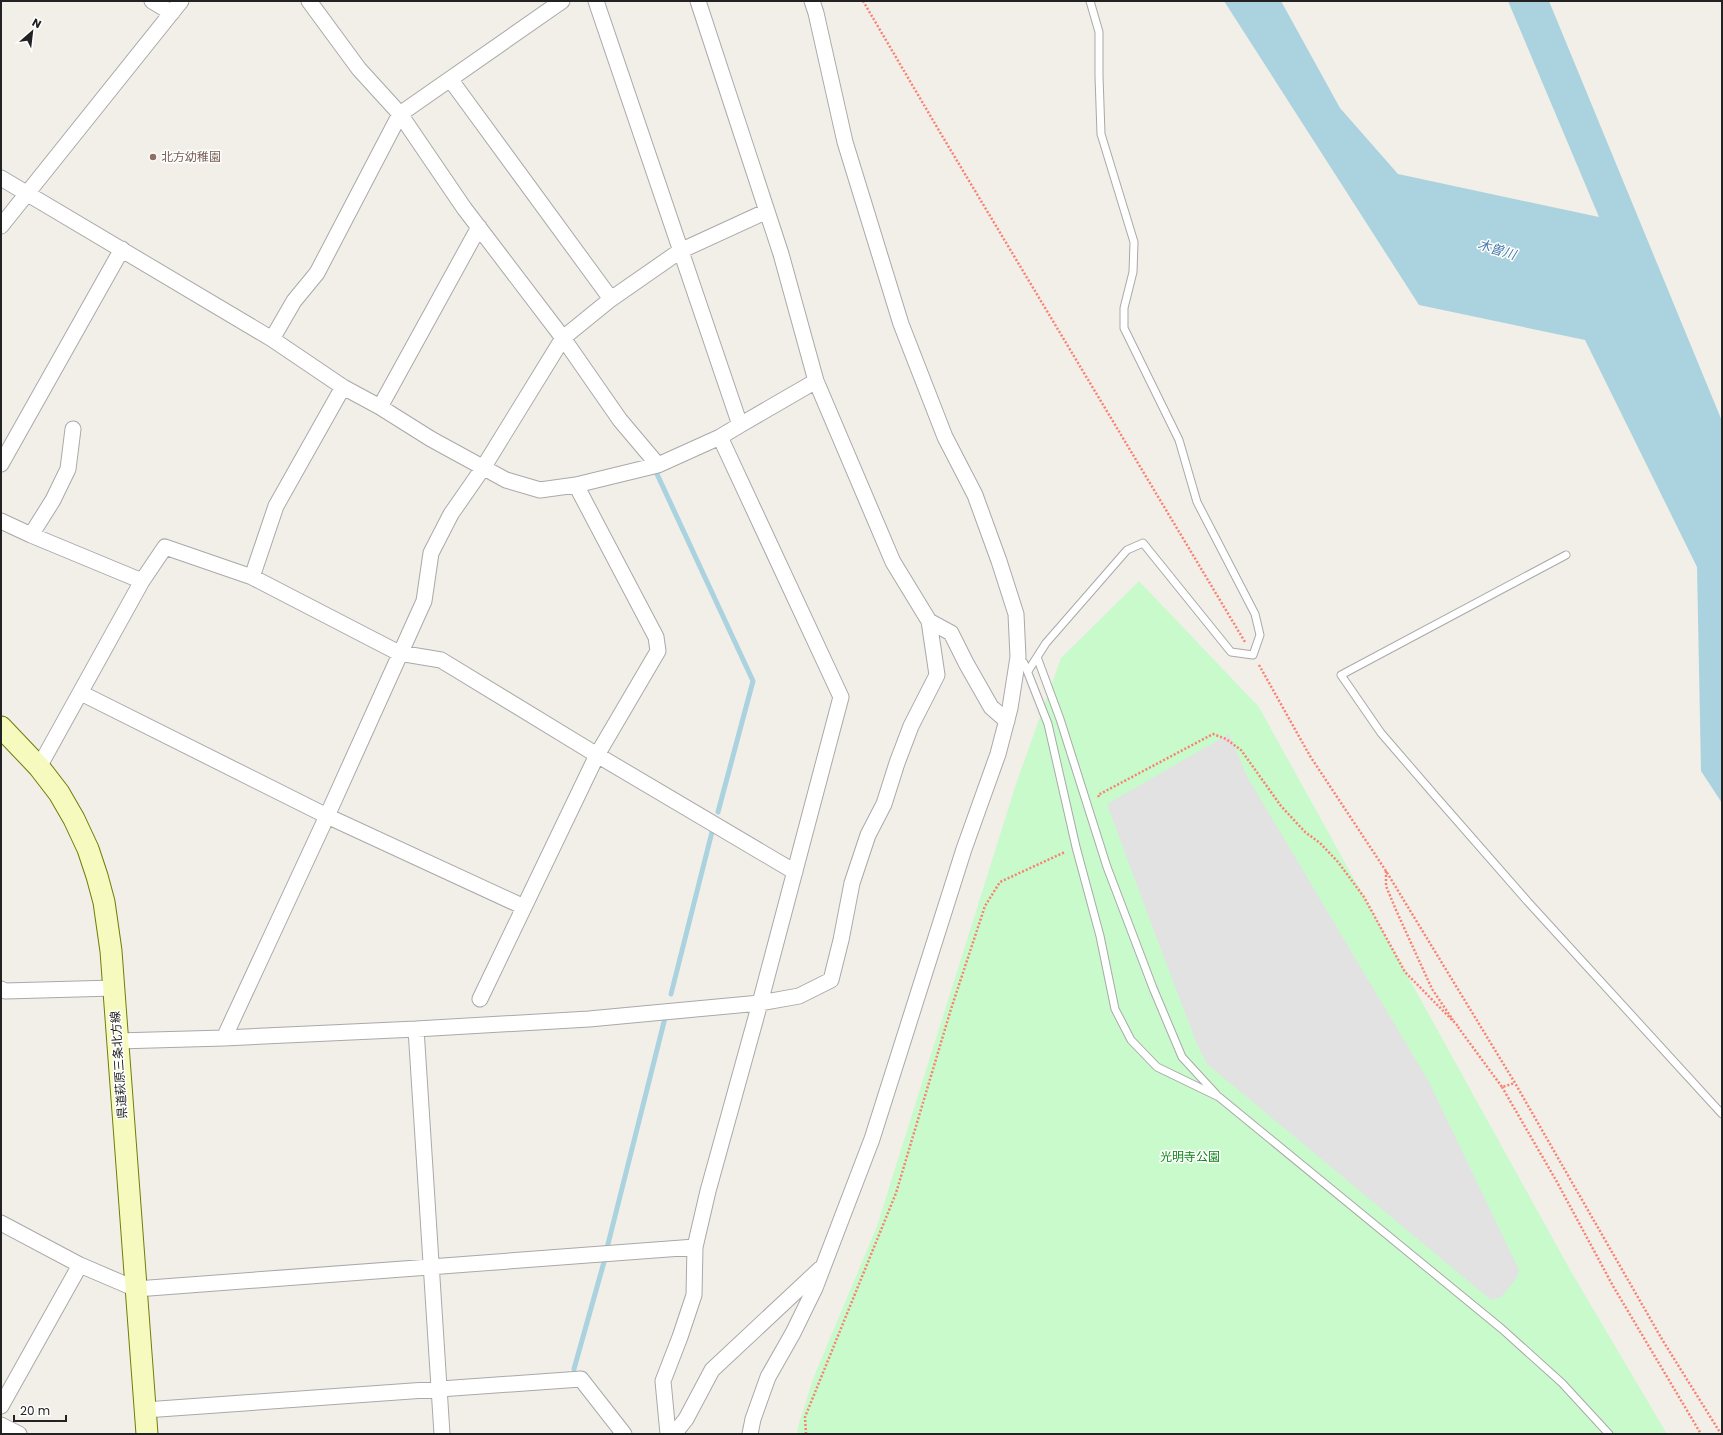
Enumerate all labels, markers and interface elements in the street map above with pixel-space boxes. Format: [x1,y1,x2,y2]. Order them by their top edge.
north arrow [12,12,52,52]
text: N [29,14,44,32]
place label: 北方幼稚園 [161,148,221,165]
marker: 北方幼稚園 [148,152,158,162]
water label: 木曽川 [1475,235,1520,265]
street label: 県道萩原三条北方線 [106,1011,131,1120]
park label: 光明寺公園 [1160,1148,1220,1165]
scale bar [14,1397,66,1423]
text: 20 m [20,1402,50,1419]

